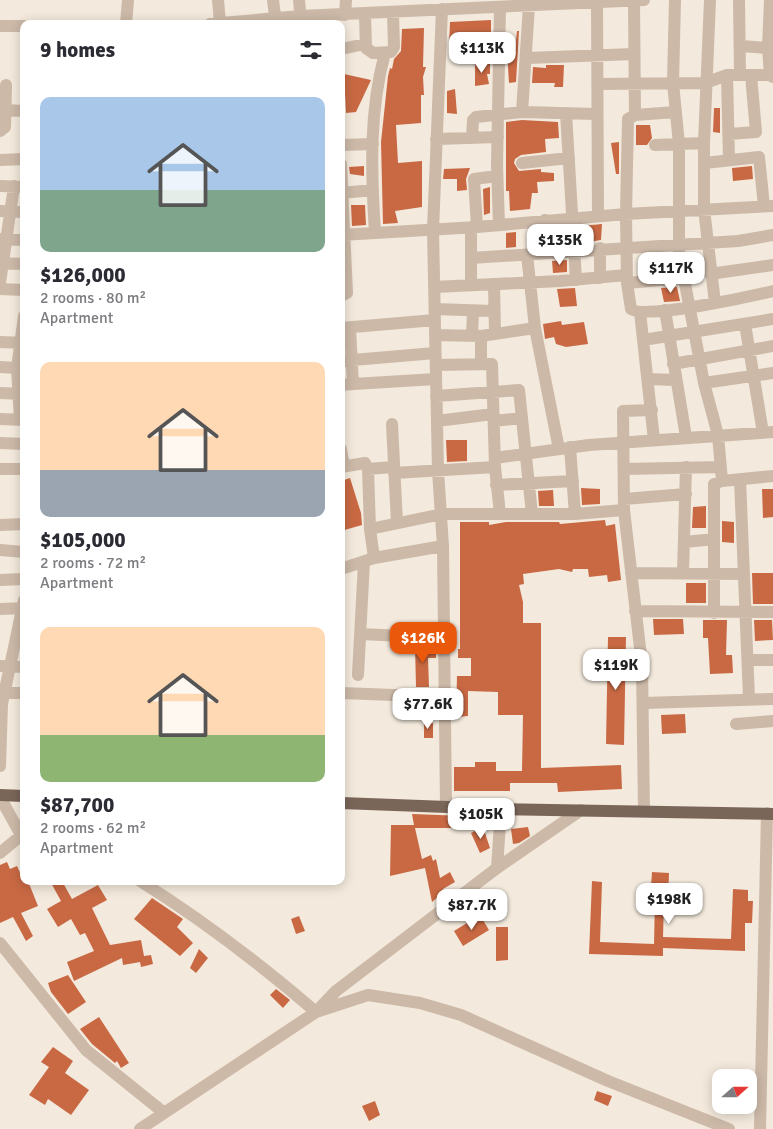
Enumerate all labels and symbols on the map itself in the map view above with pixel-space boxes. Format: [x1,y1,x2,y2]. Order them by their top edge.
pin: $113K [447,32,517,74]
pin: $135K [525,224,595,266]
pin: $117K [636,252,706,294]
pin: $126K [388,622,458,664]
pin: $119K [581,648,651,691]
pin: $77.6K [387,688,469,730]
pin: $105K [446,798,516,840]
pin: $198K [634,882,704,925]
pin: $87.7K [431,888,513,931]
north arrow [712,1069,758,1114]

